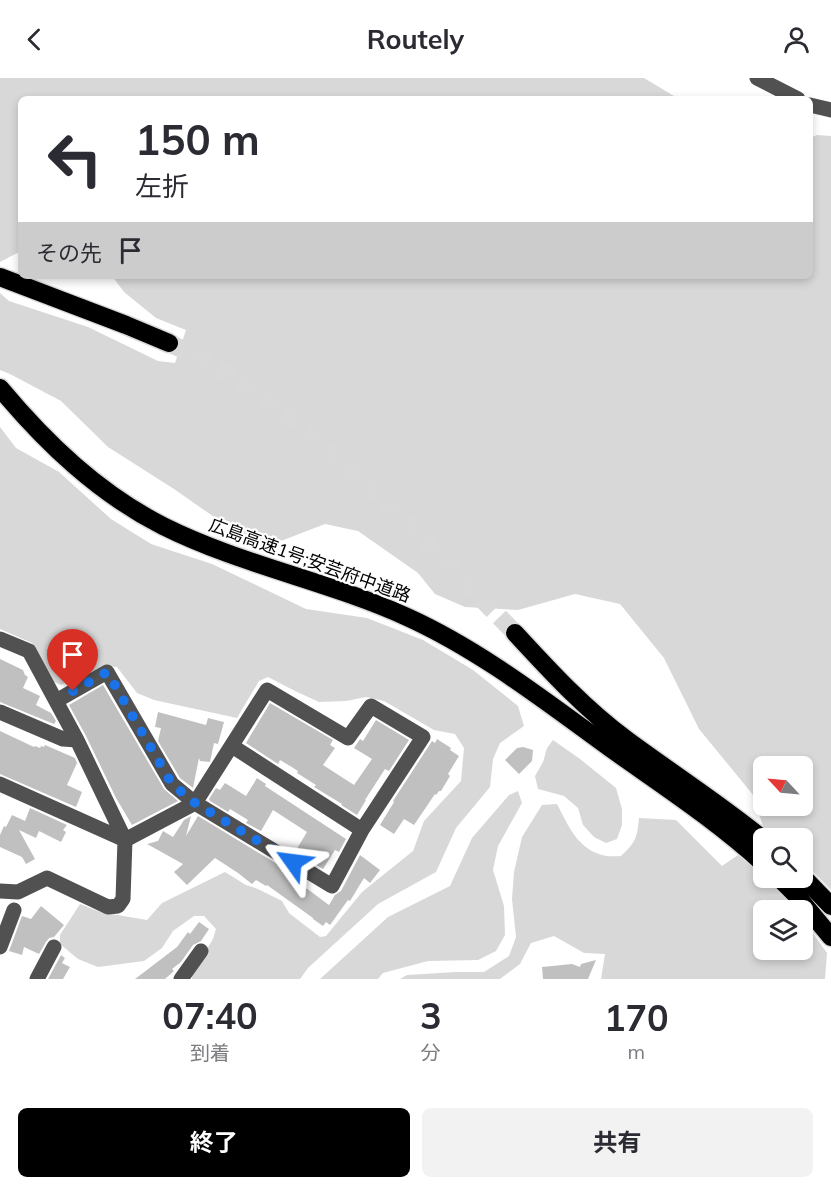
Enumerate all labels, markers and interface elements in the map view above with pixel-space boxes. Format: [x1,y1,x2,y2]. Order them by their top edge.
text: Routely [367,22,464,56]
icon: back [18,23,51,56]
icon: person [780,23,813,56]
text: 150 m [135,113,260,166]
icon: left [36,120,114,198]
text: 左折 [135,169,189,203]
icon: arrive [114,234,147,267]
text: その先 [36,239,102,267]
street label: 広島高速1号;安芸府中道路 [206,513,414,607]
pin [47,629,98,691]
icon: arrive [56,638,89,671]
north arrow [753,756,813,816]
map controls [753,756,813,960]
button: search [753,828,813,888]
position arrow [261,830,325,894]
button: layers [753,900,813,960]
text: 07:40 [162,993,258,1038]
text: 3 [420,993,442,1038]
text: 170 [604,995,669,1040]
text: m [628,1039,645,1064]
text: 到着 [190,1040,230,1065]
text: 分 [421,1040,441,1065]
button: 終了 [18,1108,410,1177]
button: 共有 [422,1108,813,1177]

